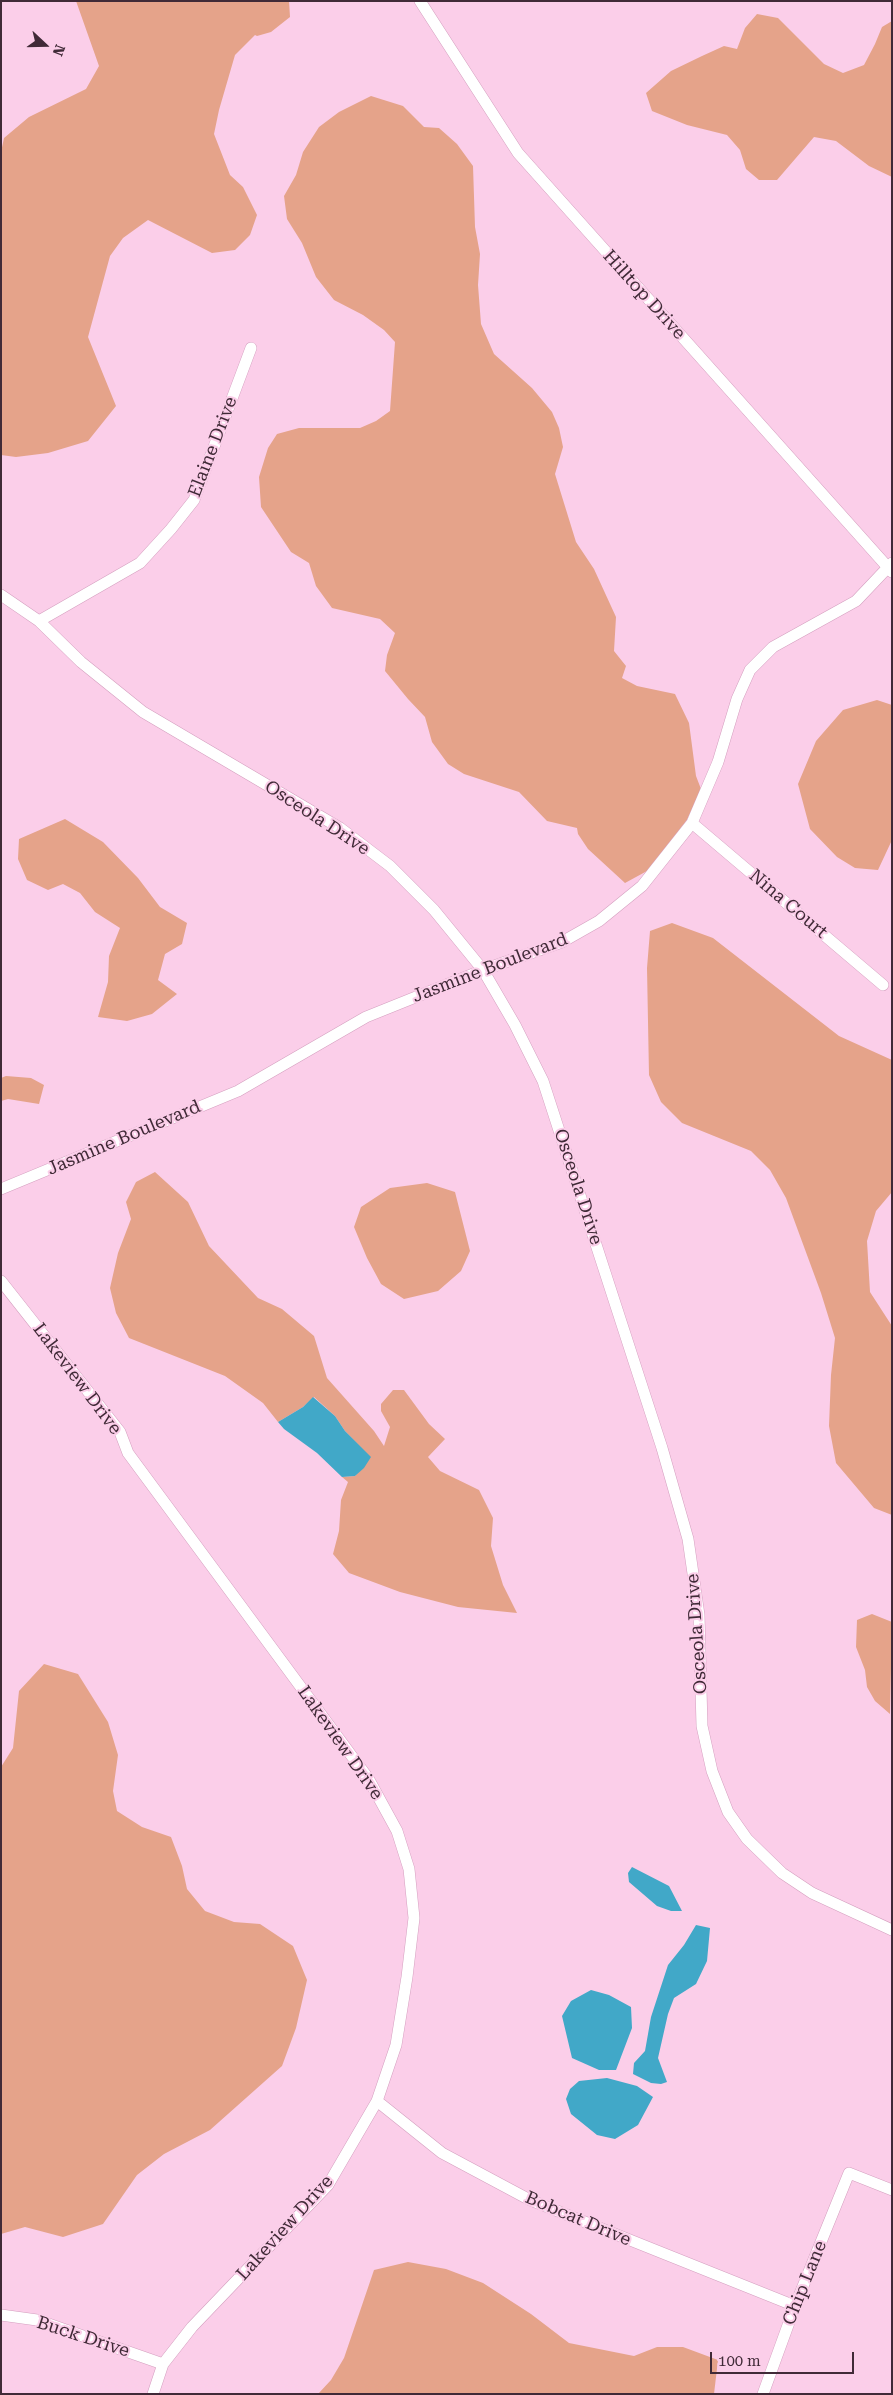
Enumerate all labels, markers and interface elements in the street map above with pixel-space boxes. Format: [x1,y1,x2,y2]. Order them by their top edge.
north arrow [20,20,70,70]
text: N [50,42,68,58]
street label: Hilltop Drive [598,246,690,344]
street label: Elaine Drive [184,394,242,500]
street label: Osceola Drive [261,776,373,860]
street label: Nina Court [744,865,832,943]
street label: Jasmine Boulevard [409,928,571,1008]
street label: Jasmine Boulevard [44,1096,204,1180]
street label: Osceola Drive [549,1126,607,1248]
street label: Lakeview Drive [28,1319,126,1439]
street label: Osceola Drive [682,1573,712,1695]
street label: Lakeview Drive [293,1682,387,1804]
street label: Lakeview Drive [232,2171,338,2285]
street label: Bobcat Drive [522,2187,634,2251]
street label: Chip Lane [778,2238,832,2328]
street label: Buck Drive [34,2312,132,2362]
scale bar [713,2342,857,2374]
text: 100 m [718,2352,761,2370]

